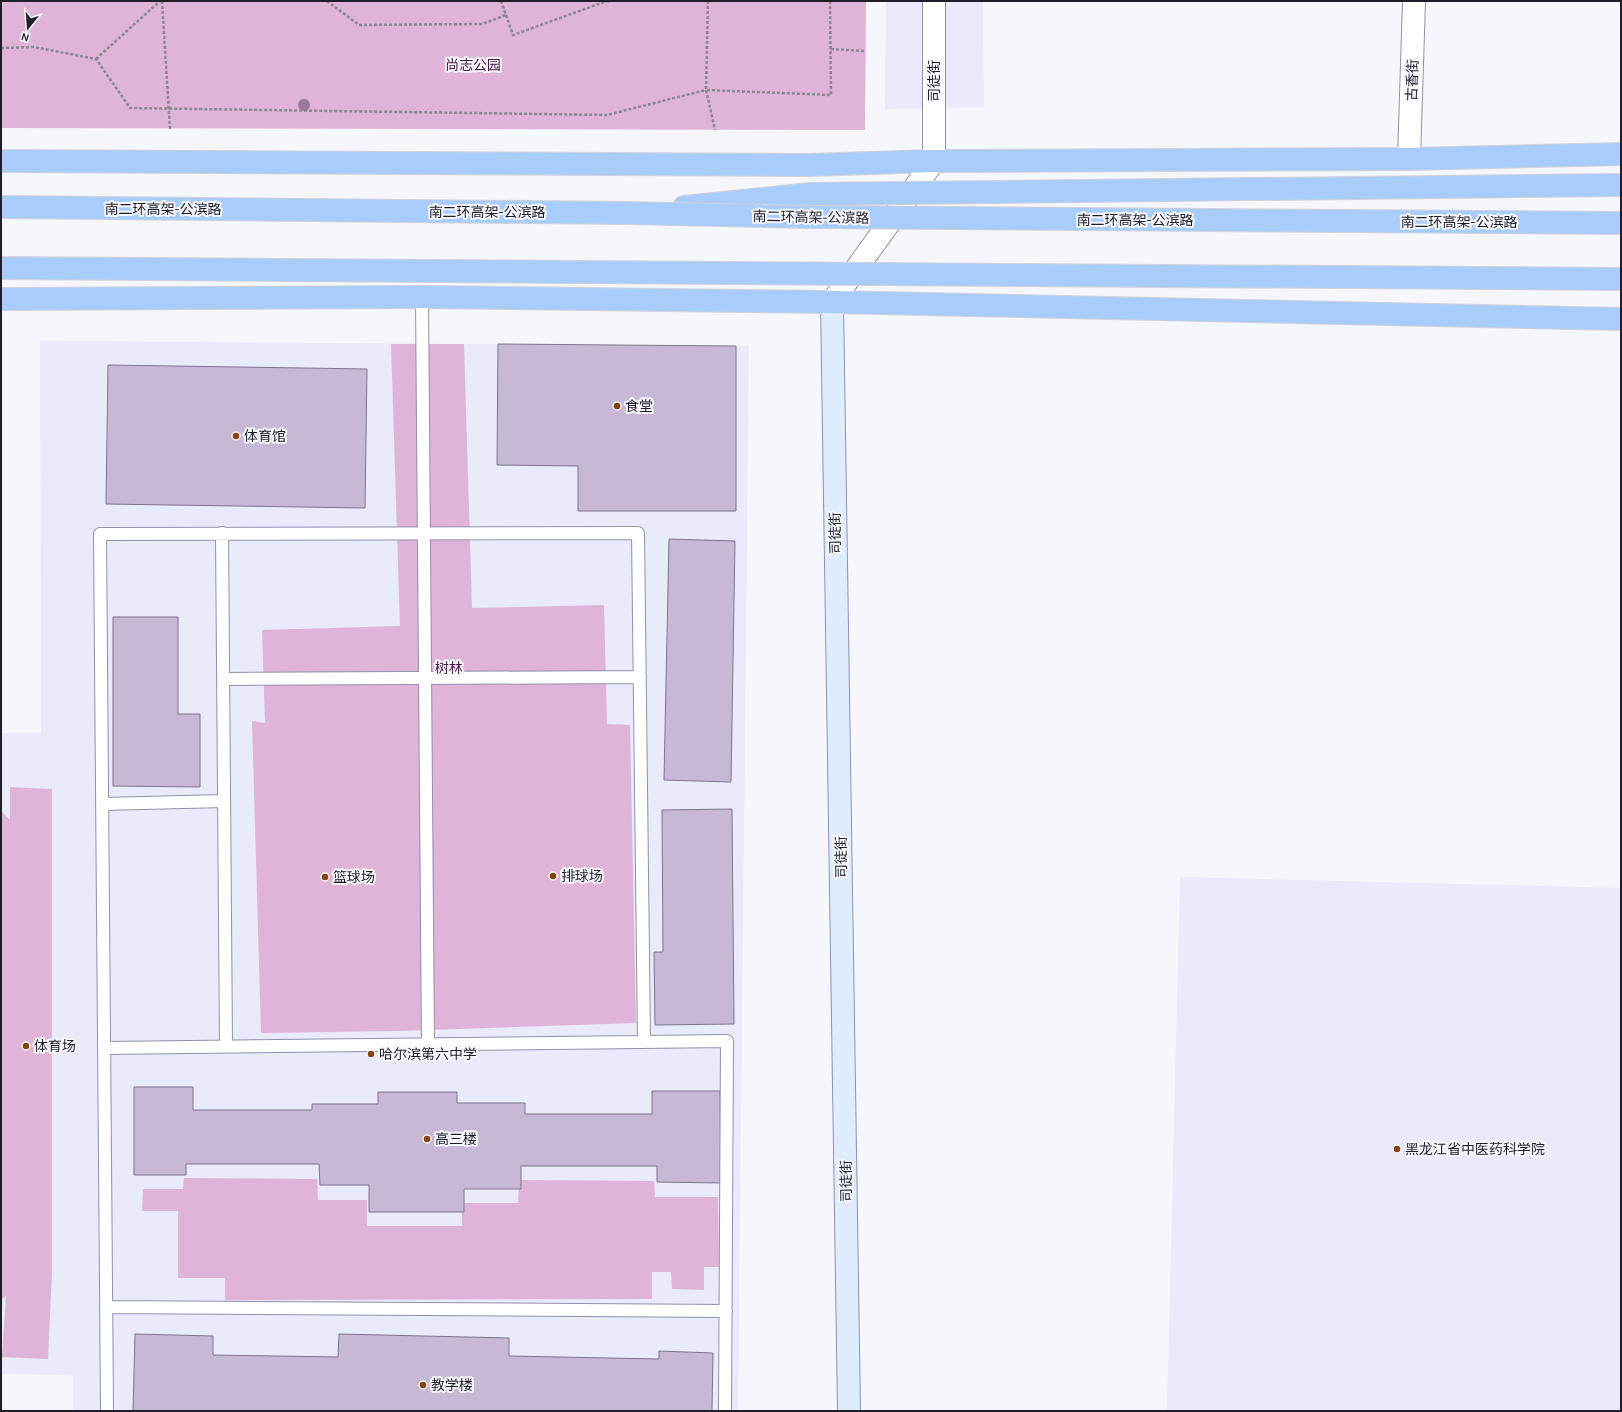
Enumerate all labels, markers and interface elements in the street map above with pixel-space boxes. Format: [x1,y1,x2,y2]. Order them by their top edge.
north arrow [8,8,48,48]
text: N [20,30,31,44]
park label: 尚志公园 [445,57,501,74]
street label: 古香街 [1403,59,1422,101]
street label: 司徒街 [926,60,943,102]
street label: 南二环高架-公滨路 [105,201,221,218]
street label: 南二环高架-公滨路 [429,204,545,221]
street label: 南二环高架-公滨路 [752,208,870,227]
street label: 南二环高架-公滨路 [1077,212,1193,229]
street label: 南二环高架-公滨路 [1401,214,1517,231]
place label: 食堂 [625,398,653,415]
marker: 食堂 [612,401,622,411]
place label: 体育馆 [244,428,286,445]
marker: 体育馆 [231,431,241,441]
street label: 司徒街 [827,512,844,554]
park label: 树林 [435,660,463,677]
street label: 司徒街 [833,836,850,878]
place label: 排球场 [561,868,603,885]
place label: 篮球场 [333,869,375,886]
marker: 排球场 [548,871,558,881]
marker: 篮球场 [320,872,330,882]
place label: 体育场 [34,1038,76,1055]
marker: 体育场 [21,1041,31,1051]
place label: 哈尔滨第六中学 [379,1046,477,1063]
marker: 哈尔滨第六中学 [366,1049,376,1059]
place label: 高三楼 [435,1131,477,1148]
marker: 高三楼 [422,1134,432,1144]
place label: 黑龙江省中医药科学院 [1405,1141,1545,1158]
marker: 黑龙江省中医药科学院 [1392,1144,1402,1154]
street label: 司徒街 [838,1160,855,1202]
place label: 教学楼 [431,1377,473,1394]
marker: 教学楼 [418,1380,428,1390]

